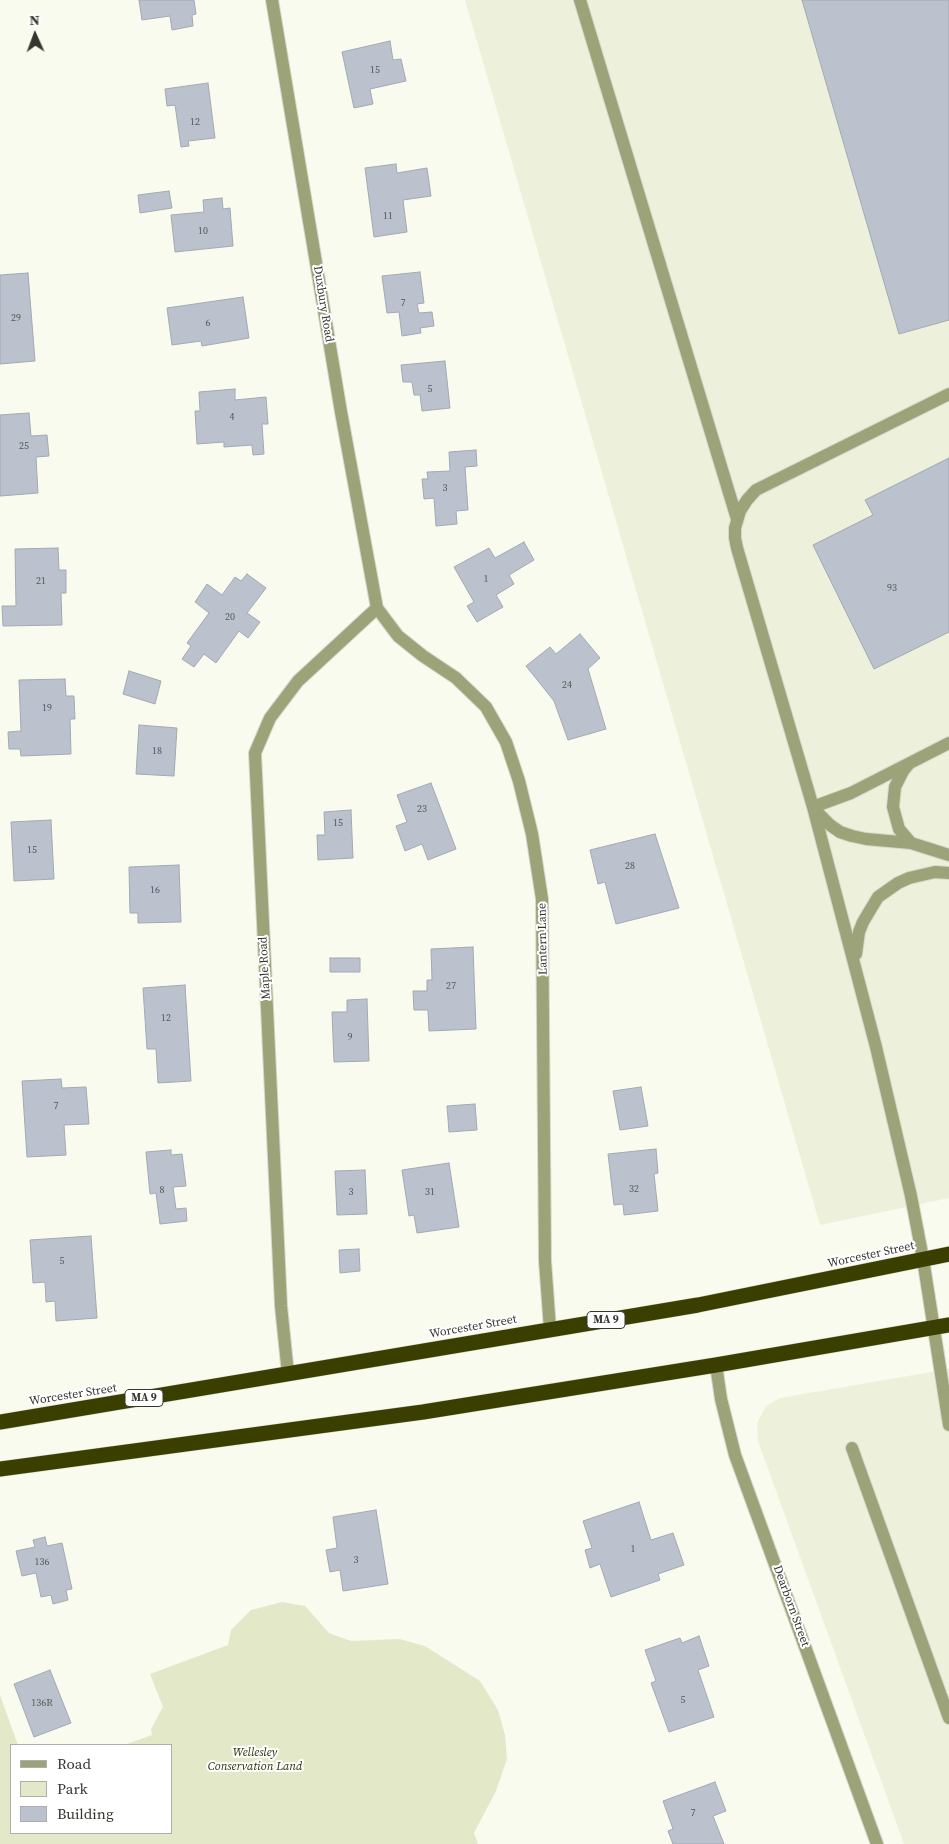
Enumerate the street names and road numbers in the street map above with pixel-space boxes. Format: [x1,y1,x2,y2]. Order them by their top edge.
street label: Duxbury Road [310,265,336,343]
street label: Lantern Lane [535,903,551,975]
street label: Maple Road [256,936,274,1000]
street label: Worcester Street [826,1239,916,1271]
street label: Worcester Street [428,1312,518,1342]
road number: MA 9 [587,1312,625,1328]
street label: Worcester Street [28,1381,118,1409]
road number: MA 9 [125,1390,163,1406]
street label: Dearborn Street [770,1564,812,1648]

